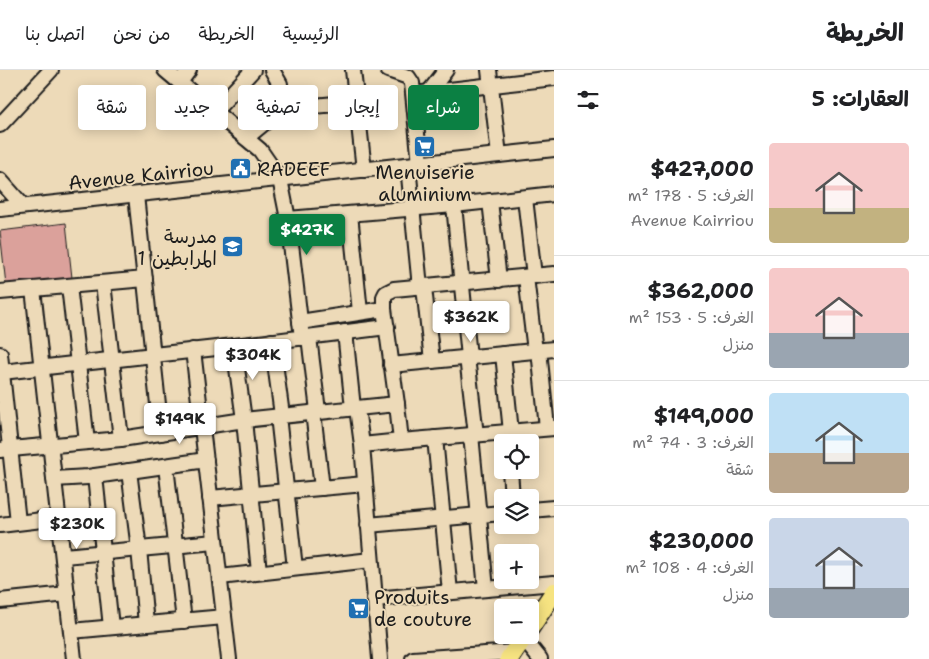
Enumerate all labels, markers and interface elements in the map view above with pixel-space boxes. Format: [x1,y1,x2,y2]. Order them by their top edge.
text: الخريطة [826,17,904,49]
text: اتصل بنا [25,22,85,46]
text: من نحن [113,22,171,46]
text: الخريطة [199,22,255,46]
text: الرئيسية [283,22,339,46]
chip: شقة [78,85,146,130]
chip: جديد [156,85,228,130]
chip: تصفية [238,85,318,130]
chip: إيجار [328,85,398,130]
chip: شراء [408,85,479,130]
text: العقارات: 5 [812,85,909,113]
icon: filters [574,86,602,114]
supermarket icon: Menuiserie aluminium [413,134,437,158]
street label: Avenue Kairriou [67,155,215,196]
text: $427,000 [650,155,754,183]
public building icon: RADEEF [229,157,253,181]
place label: RADEEF [257,157,330,182]
place label: Menuiserie aluminium [375,160,475,207]
icon: home [809,163,869,223]
text: الغرف: 5 · 178 m² [628,185,754,206]
text: Avenue Kairriou [631,210,754,231]
pin: $427K [272,214,342,256]
text: $427K [280,219,334,240]
place label: مدرسة المرابطين 1 [138,224,217,271]
school or university icon: مدرسة المرابطين 1 [221,235,245,259]
text: $362,000 [647,277,754,305]
icon: home [809,288,869,348]
pin: $362K [436,300,506,343]
text: $362K [444,306,498,327]
text: الغرف: 5 · 153 m² [629,307,754,328]
text: منزل [722,334,754,355]
pin: $304K [218,338,288,381]
text: $304K [225,344,281,365]
pin: $149K [145,402,215,445]
text: $149,000 [654,402,754,430]
text: $149K [155,408,205,429]
icon: home [809,413,869,473]
text: الغرف: 3 · 74 m² [632,432,754,453]
map controls [494,434,539,644]
button: locate [494,434,539,479]
text: شقة [726,459,754,480]
button: layers [494,489,539,534]
pin: $230K [42,508,112,550]
text: $230K [50,513,104,534]
text: $230,000 [648,527,754,555]
icon: home [809,538,869,598]
button: + [494,544,539,589]
text: الغرف: 4 · 108 m² [625,557,754,578]
text: منزل [722,584,754,605]
place label: Produits de couture [374,585,472,632]
supermarket icon: Produits de couture [346,596,370,620]
button: − [494,599,539,644]

